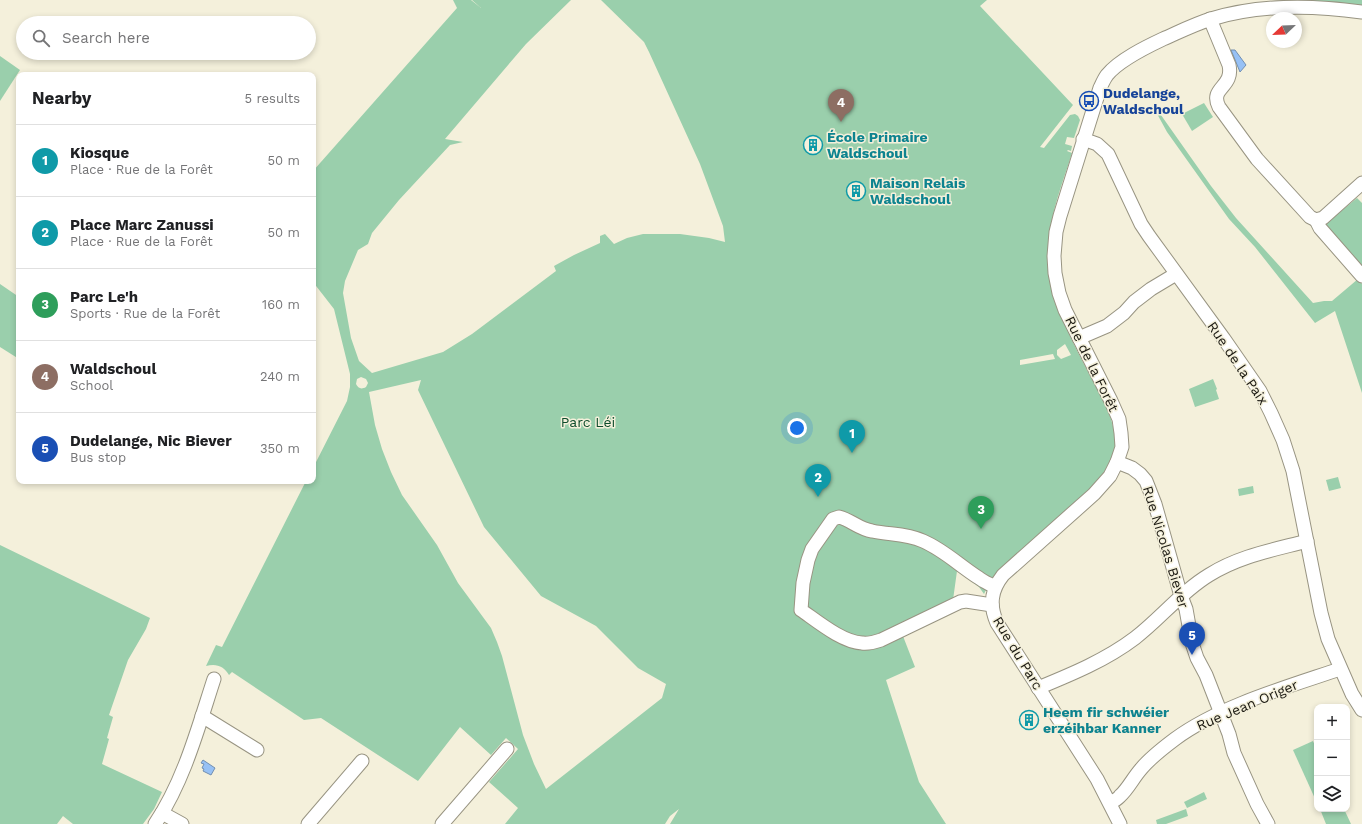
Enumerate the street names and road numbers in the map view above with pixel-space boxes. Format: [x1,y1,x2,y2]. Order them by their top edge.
street label: Rue de la Forêt [1062,314,1122,415]
street label: Rue de la Paix [1204,318,1272,408]
street label: Rue Nicolas Biever [1140,484,1192,610]
street label: Rue du Parc [990,613,1046,693]
street label: Rue Jean Origer [1194,676,1300,734]

